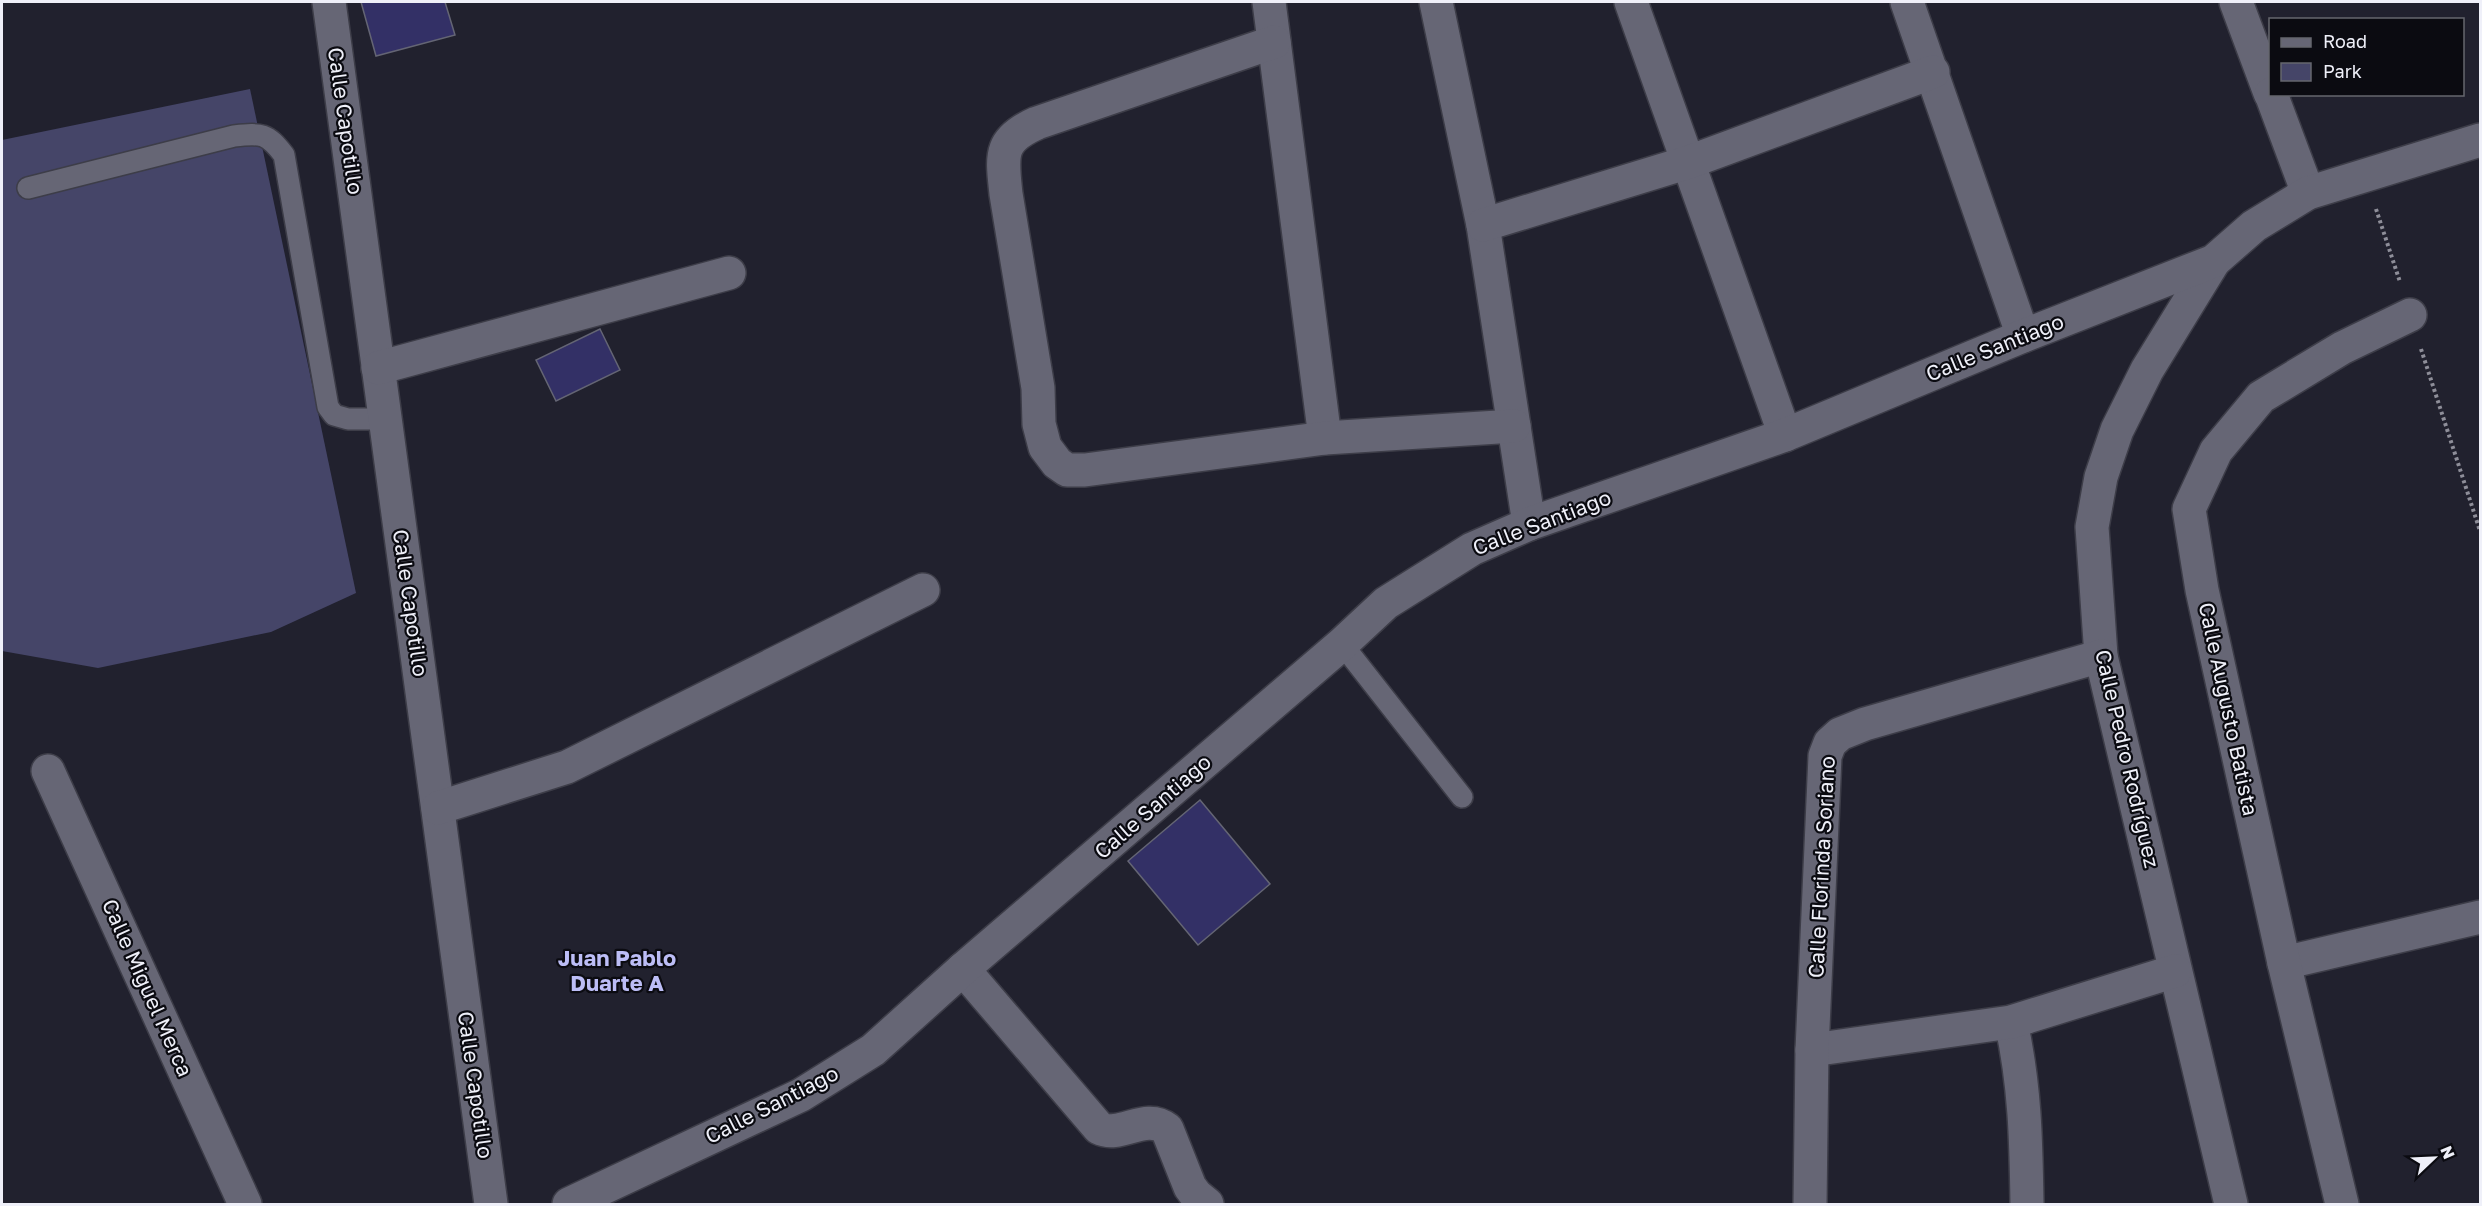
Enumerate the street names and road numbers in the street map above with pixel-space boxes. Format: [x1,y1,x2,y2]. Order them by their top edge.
street label: Calle Capotillo [323,46,369,196]
street label: Calle Santiago [1922,308,2067,387]
street label: Calle Santiago [1469,484,1615,560]
street label: Calle Capotillo [388,528,434,678]
street label: Calle Augusto Batista [2194,600,2264,818]
street label: Calle Pedro Rodríguez [2090,647,2166,870]
street label: Calle Santiago [1089,748,1216,864]
street label: Calle Florinda Soriano [1802,755,1840,979]
street label: Calle Miguel Merca [97,895,199,1080]
street label: Calle Capotillo [453,1010,499,1160]
street label: Calle Santiago [700,1059,843,1149]

